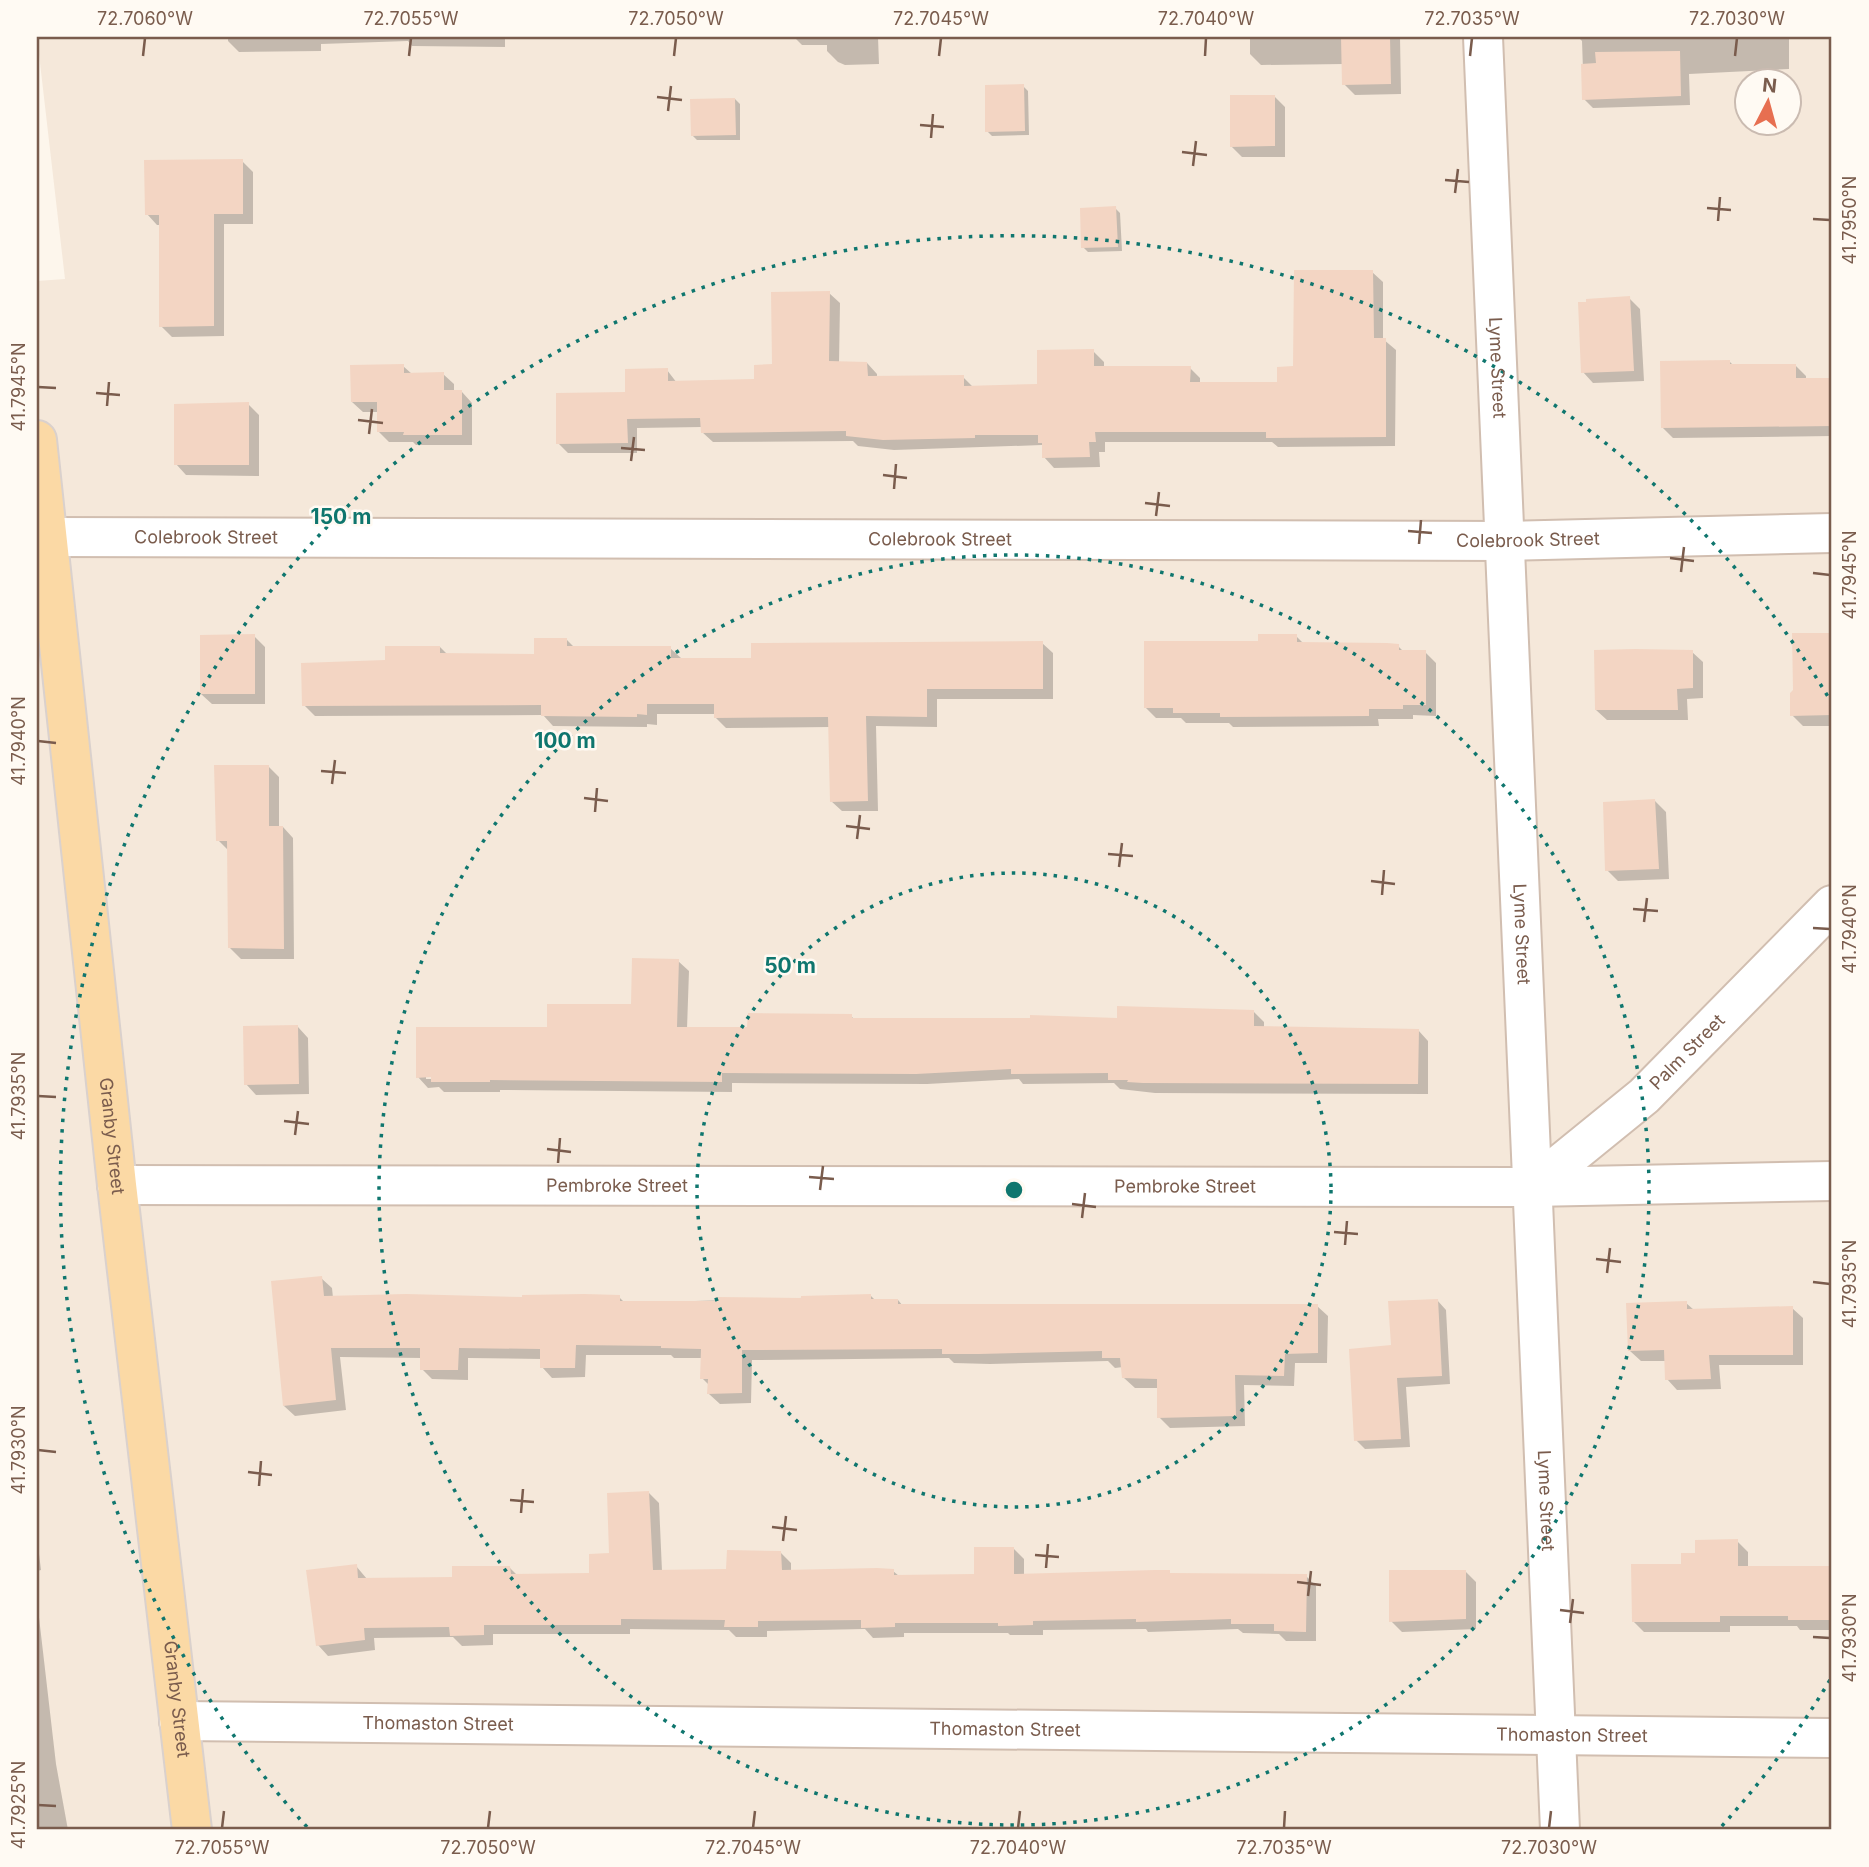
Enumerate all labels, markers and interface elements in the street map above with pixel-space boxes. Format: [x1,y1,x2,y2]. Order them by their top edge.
text: 72.7060°W [97,8,193,29]
text: 72.7055°W [363,8,459,29]
text: 72.7050°W [628,8,724,29]
text: 72.7045°W [893,8,989,29]
text: 72.7040°W [1158,8,1254,29]
text: 72.7035°W [1424,8,1520,29]
text: 72.7030°W [1689,8,1785,29]
north arrow [1732,66,1802,136]
text: N [1761,73,1778,98]
text: 41.7950°N [1839,176,1860,264]
street label: Lyme Street [1485,317,1510,419]
text: 41.7945°N [8,342,29,432]
text: 150 m [311,504,371,529]
street label: Colebrook Street [134,526,278,548]
street label: Colebrook Street [868,528,1012,550]
street label: Colebrook Street [1456,528,1600,551]
text: 41.7945°N [1839,530,1860,620]
text: 41.7940°N [8,696,29,786]
text: 100 m [534,728,596,753]
street label: Lyme Street [1509,883,1535,985]
text: 41.7940°N [1839,884,1860,974]
text: 50 m [764,953,816,978]
street label: Palm Street [1645,1009,1729,1094]
text: 41.7935°N [8,1052,29,1140]
street label: Granby Street [96,1076,129,1196]
street label: Pembroke Street [546,1175,688,1196]
street label: Pembroke Street [1114,1175,1256,1197]
centre of rings [1002,1178,1026,1202]
text: 41.7935°N [1839,1240,1860,1328]
text: 41.7930°N [8,1406,29,1494]
street label: Lyme Street [1534,1450,1559,1552]
text: 41.7930°N [1839,1594,1860,1682]
street label: Granby Street [160,1640,195,1759]
street label: Thomaston Street [362,1712,514,1734]
street label: Thomaston Street [929,1718,1081,1740]
street label: Thomaston Street [1496,1724,1648,1746]
text: 41.7925°N [8,1761,29,1849]
text: 72.7055°W [174,1837,270,1858]
text: 72.7050°W [440,1837,536,1858]
text: 72.7045°W [705,1837,801,1858]
text: 72.7040°W [970,1837,1066,1858]
text: 72.7035°W [1236,1837,1332,1858]
text: 72.7030°W [1501,1837,1597,1858]

